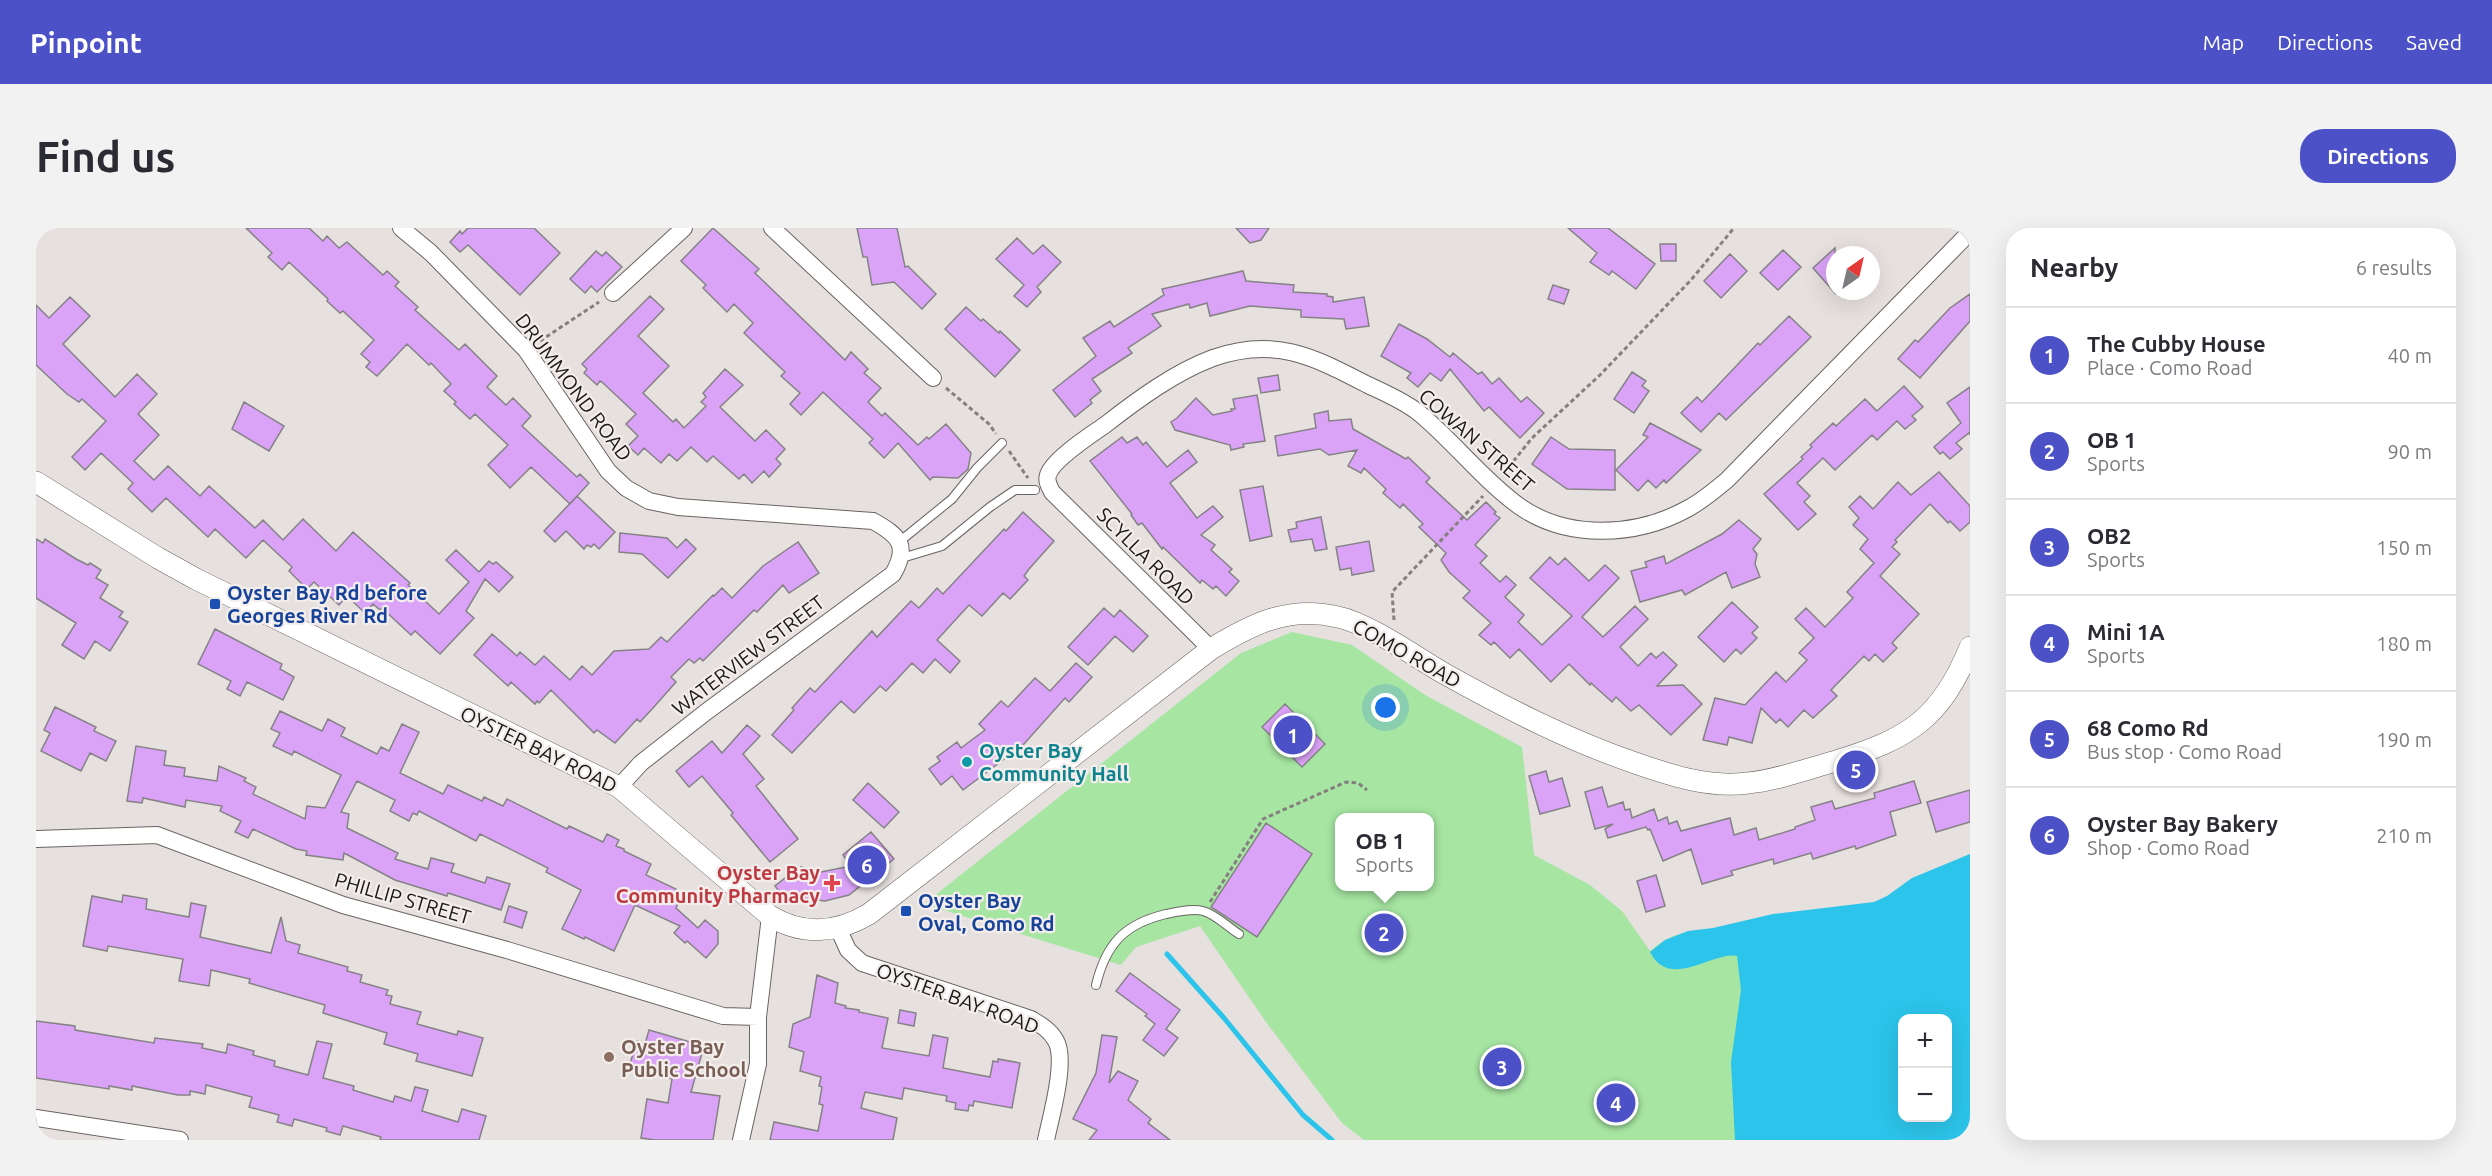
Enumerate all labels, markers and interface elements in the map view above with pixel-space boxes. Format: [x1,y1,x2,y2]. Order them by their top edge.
text: Pinpoint [30,27,142,58]
text: Map [2203,30,2244,54]
text: Directions [2277,30,2373,54]
text: Saved [2406,30,2462,54]
button: Directions [2300,129,2456,183]
text: Find us [36,133,175,180]
north arrow [1826,246,1880,300]
text: Nearby [2030,253,2118,282]
text: 6 results [2356,256,2432,279]
street label: DRUMMOND ROAD [511,309,637,465]
text: The Cubby House [2087,331,2266,356]
text: 1 [2044,344,2055,367]
text: 40 m [2388,344,2432,367]
text: Place · Como Road [2087,356,2252,379]
street label: COWAN STREET [1415,384,1539,496]
text: OB 1 [2087,427,2137,452]
text: 2 [2044,440,2055,463]
text: 90 m [2388,440,2432,463]
text: Sports [2087,452,2145,475]
street label: SCYLLA ROAD [1093,503,1199,609]
text: OB2 [2087,523,2131,548]
text: 3 [2044,536,2055,559]
text: 150 m [2376,536,2432,559]
text: Sports [2087,548,2145,571]
place label: Oyster Bay Rd before Georges River Rd [227,581,428,627]
street label: WATERVIEW STREET [667,590,829,720]
marker: Oyster Bay Rd before Georges River Rd [208,597,222,611]
street label: COMO ROAD [1349,614,1465,692]
text: Mini 1A [2087,619,2165,644]
text: 4 [2044,632,2055,655]
text: 180 m [2376,632,2432,655]
text: Sports [2087,644,2145,667]
your location [1371,693,1400,722]
street label: OYSTER BAY ROAD [457,701,621,797]
pin: 1 [1274,712,1312,758]
text: 68 Como Rd [2087,715,2209,740]
text: 5 [2044,728,2055,751]
text: 190 m [2376,728,2432,751]
place label: Oyster Bay Community Hall [979,739,1129,785]
text: Bus stop · Como Road [2087,740,2282,763]
pin: 5 [1836,748,1876,792]
marker: Oyster Bay Community Hall [960,755,974,769]
text: Oyster Bay Bakery [2087,811,2278,836]
popup [1335,813,1434,891]
text: 6 [2044,824,2055,847]
text: 210 m [2376,824,2432,847]
text: OB 1 [1356,828,1405,853]
text: Shop · Como Road [2087,836,2250,859]
pin: 6 [848,842,886,888]
text: Sports [1356,853,1414,876]
place label: Oyster Bay Community Pharmacy [616,861,820,907]
street label: PHILLIP STREET [332,868,474,928]
marker: Oyster Bay Community Pharmacy [825,876,839,890]
place label: Oyster Bay Oval, Como Rd [918,889,1055,935]
marker: Oyster Bay Oval, Como Rd [899,904,913,918]
pin: 2 [1364,910,1404,956]
street label: OYSTER BAY ROAD [873,958,1043,1038]
map controls [1898,1014,1952,1122]
button: + [1898,1014,1952,1068]
place label: Oyster Bay Public School [621,1035,747,1081]
pin: 3 [1482,1044,1522,1090]
marker: Oyster Bay Public School [602,1050,616,1064]
button: − [1898,1068,1952,1122]
pin: 4 [1596,1080,1636,1126]

